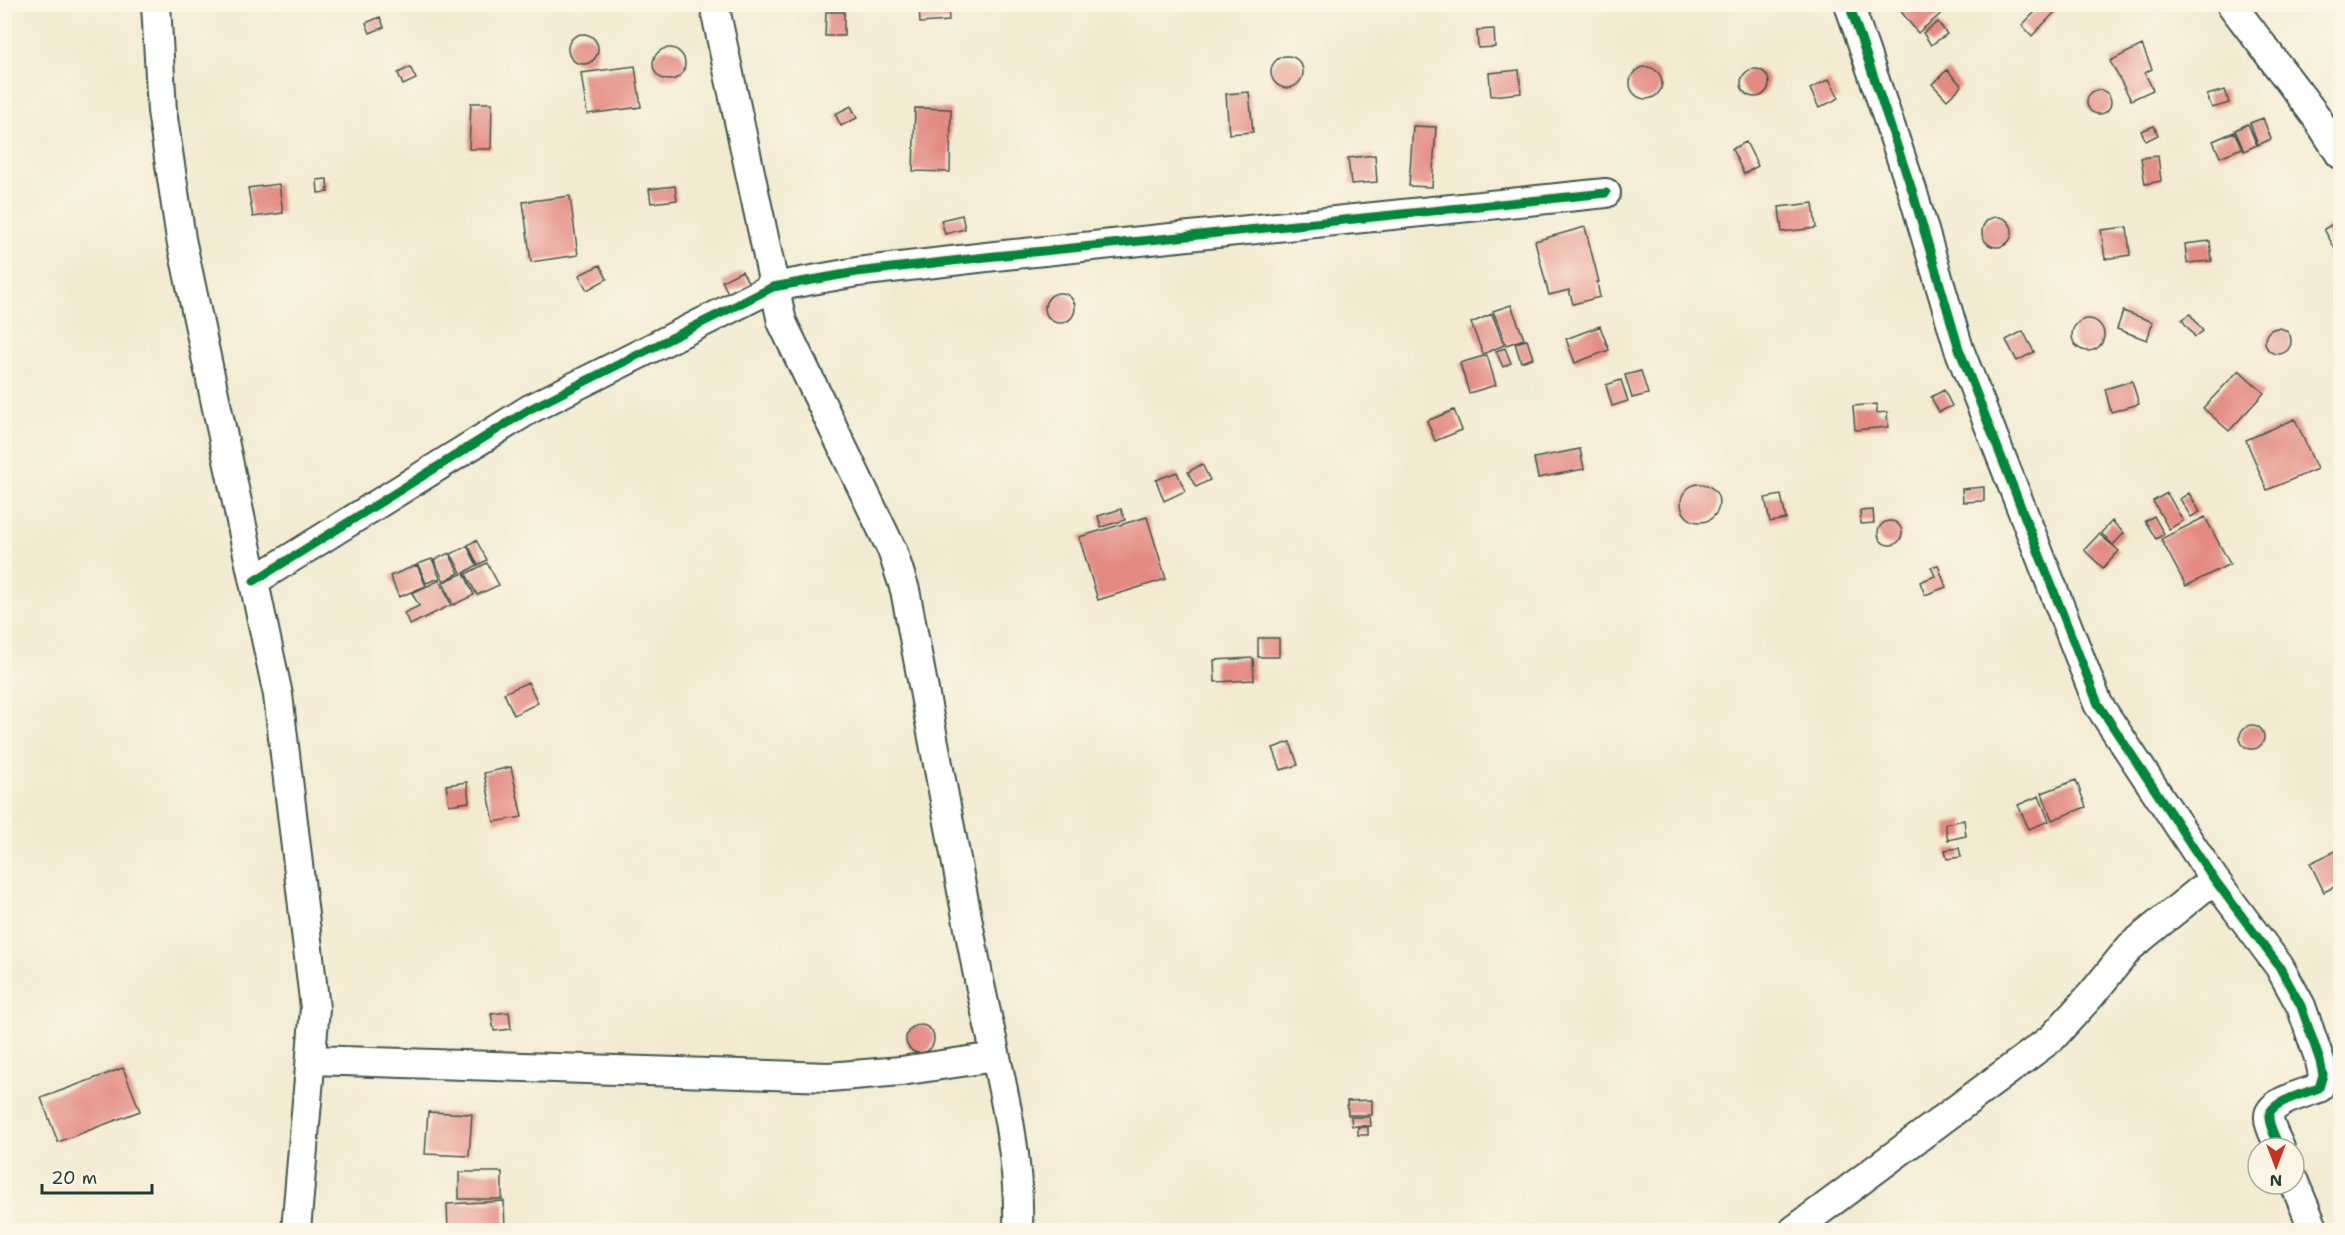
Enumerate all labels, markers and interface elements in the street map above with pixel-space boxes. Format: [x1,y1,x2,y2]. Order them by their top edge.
north arrow [2246,1136,2306,1196]
scale bar [42,1157,152,1195]
text: 20 m [51,1166,97,1190]
text: N [2270,1170,2282,1191]

